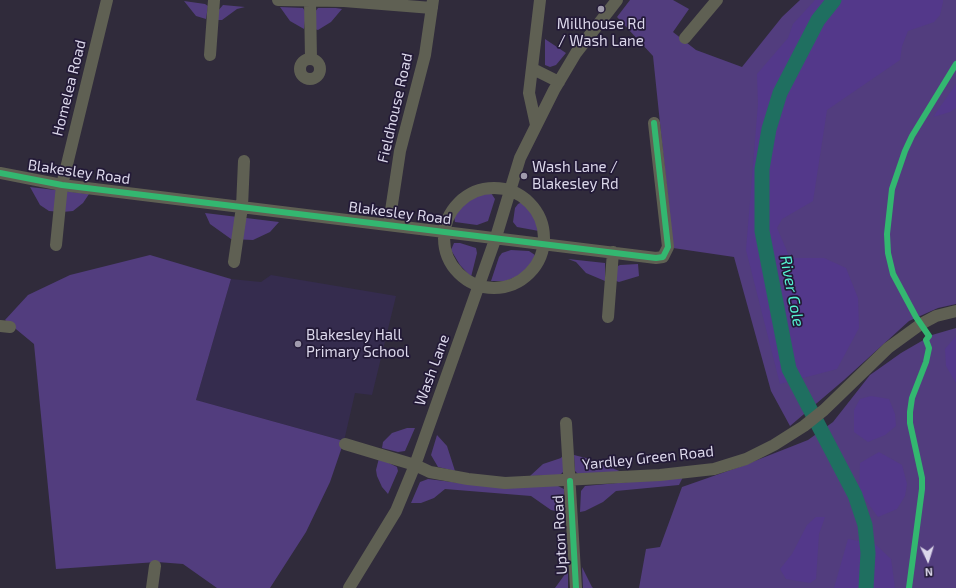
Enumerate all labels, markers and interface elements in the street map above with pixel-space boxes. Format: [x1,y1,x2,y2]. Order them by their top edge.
marker: Millhouse Rd / Wash Lane [596,4,606,14]
place label: Millhouse Rd / Wash Lane [557,15,645,50]
street label: Homelea Road [48,38,90,138]
street label: Fieldhouse Road [374,51,416,165]
street label: Blakesley Road [27,156,131,188]
place label: Wash Lane / Blakesley Rd [532,158,619,193]
marker: Wash Lane / Blakesley Rd [519,171,529,181]
street label: Blakesley Road [348,198,452,228]
water label: River Cole [776,254,808,328]
place label: Blakesley Hall Primary School [306,326,409,361]
street label: Wash Lane [411,332,453,408]
marker: Blakesley Hall Primary School [293,339,303,349]
street label: Yardley Green Road [581,442,715,474]
street label: Upton Road [549,495,571,575]
north arrow [908,540,948,580]
text: N [924,566,933,579]

